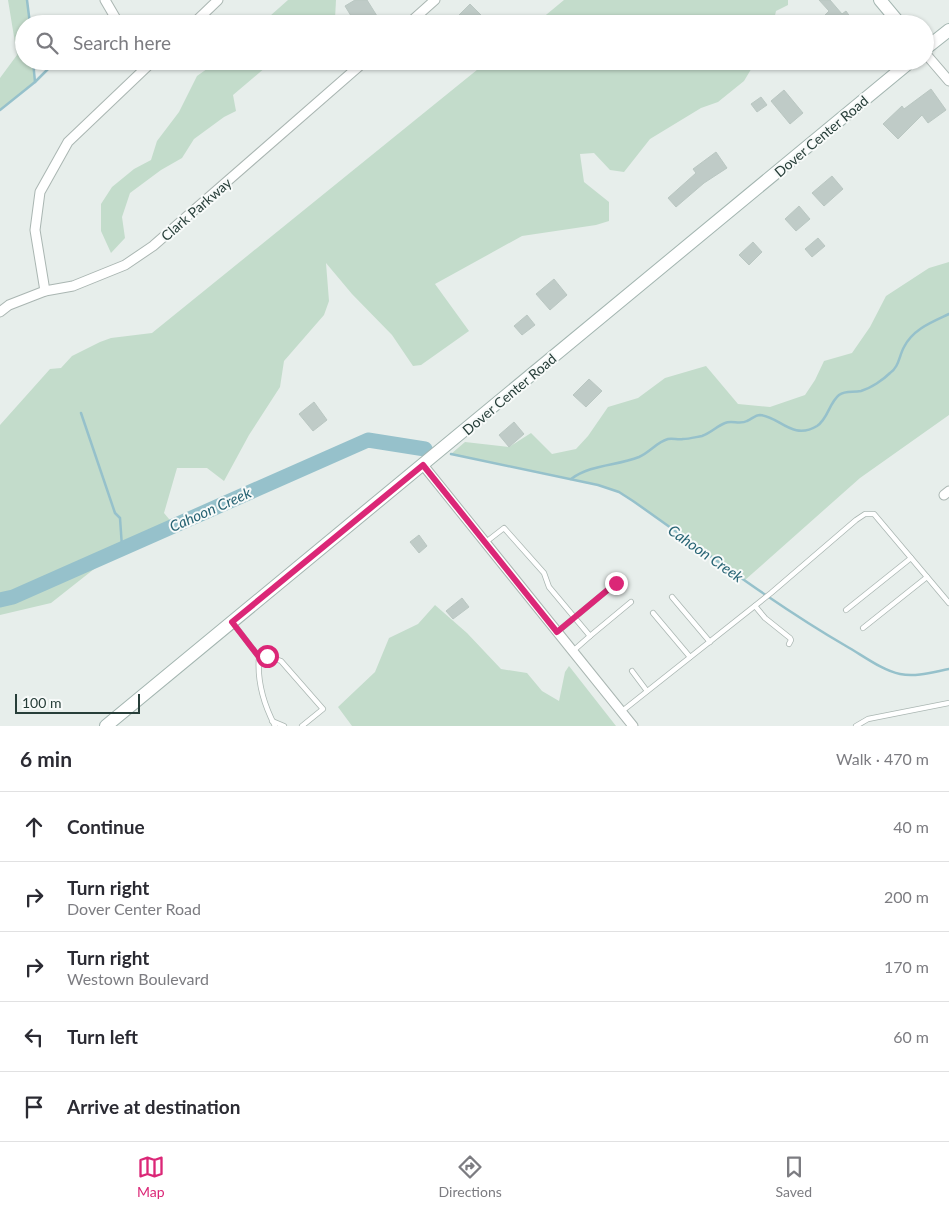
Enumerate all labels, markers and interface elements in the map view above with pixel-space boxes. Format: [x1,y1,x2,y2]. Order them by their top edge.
search box [15,15,934,70]
icon: search [33,29,61,57]
text: Search here [73,31,171,54]
street label: Dover Center Road [771,92,871,180]
street label: Clark Parkway [157,173,235,244]
street label: Dover Center Road [459,350,559,438]
water label: Cahoon Creek [166,483,254,535]
water label: Cahoon Creek [665,521,748,586]
route end [605,572,628,595]
route start [256,645,279,668]
scale bar [15,691,140,714]
text: 100 m [22,694,61,711]
text: 6 min [20,746,72,771]
text: Walk · 470 m [836,749,929,768]
icon: ahead [20,813,48,841]
text: Continue [67,815,145,838]
text: 40 m [893,817,929,836]
text: Turn right [67,876,149,899]
icon: right [20,883,48,911]
text: 200 m [884,887,929,906]
text: Dover Center Road [67,899,201,918]
text: Turn right [67,946,149,969]
icon: right [20,953,48,981]
text: 170 m [884,957,929,976]
text: Westown Boulevard [67,969,209,988]
icon: left [20,1023,48,1051]
text: Turn left [67,1025,138,1048]
text: 60 m [893,1027,929,1046]
icon: arrive [20,1093,48,1121]
text: Arrive at destination [67,1095,240,1118]
tab: Map [137,1153,165,1200]
tab: Directions [439,1153,502,1200]
tab: Saved [776,1153,812,1200]

